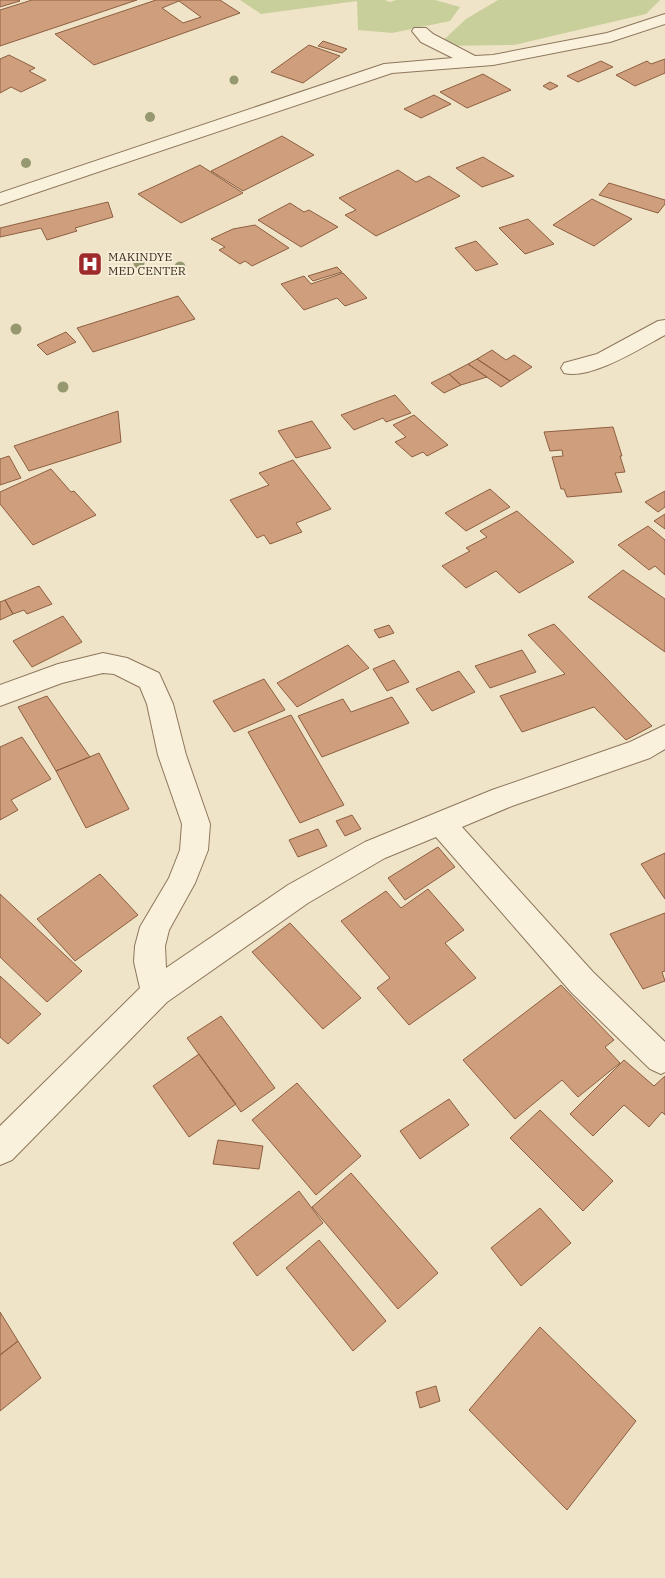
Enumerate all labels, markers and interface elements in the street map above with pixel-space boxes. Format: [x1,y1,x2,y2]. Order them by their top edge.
place label: MAKINDYE MED CENTER [108,249,186,278]
hospital icon: MAKINDYE MED CENTER [77,251,103,277]

